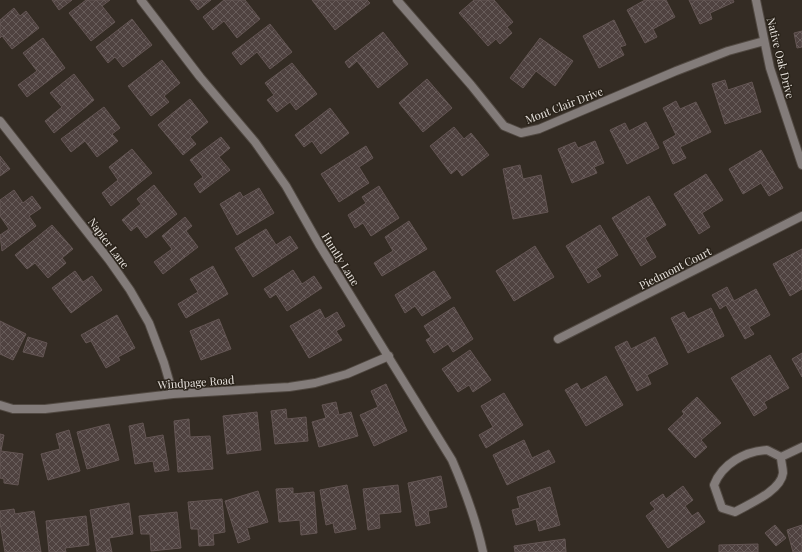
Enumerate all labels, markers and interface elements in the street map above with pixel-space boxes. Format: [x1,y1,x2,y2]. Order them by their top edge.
street label: Native Oak Drive [764,16,798,100]
street label: Mont Clair Drive [523,83,605,127]
street label: Napier Lane [85,215,133,272]
street label: Huntly Lane [319,229,364,289]
street label: Piedmont Court [636,243,714,293]
street label: Windpage Road [156,372,235,392]

